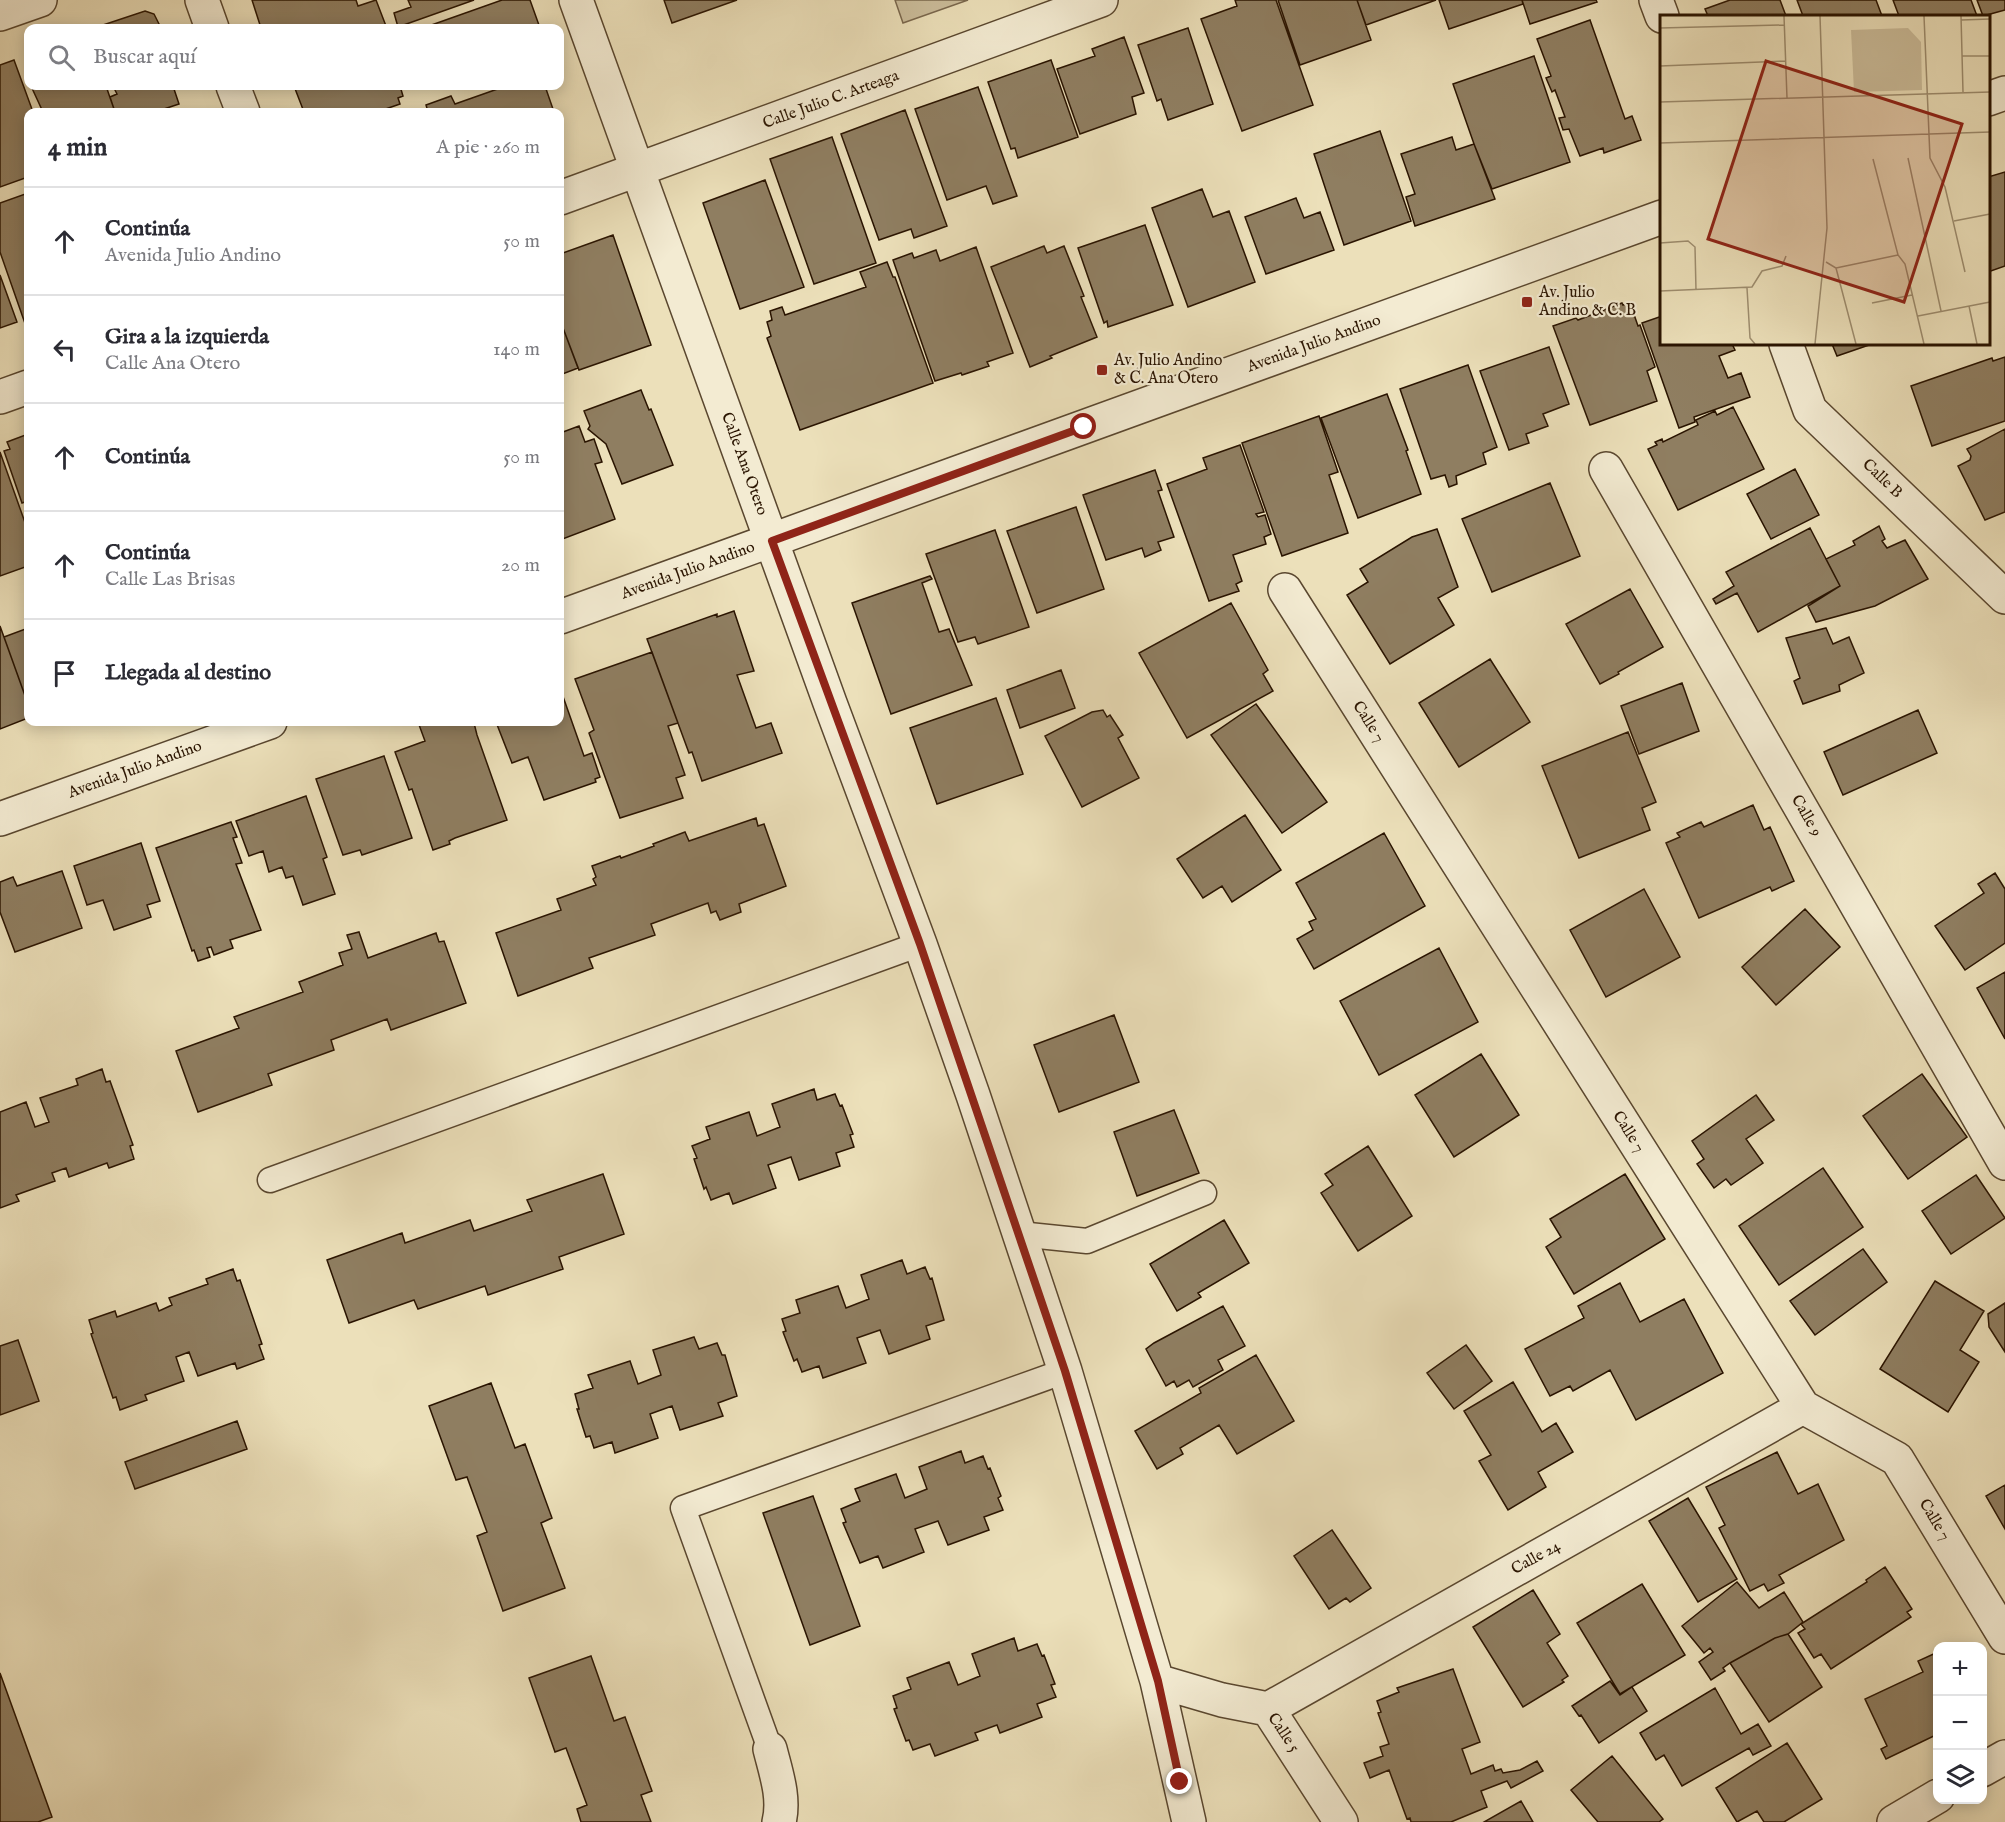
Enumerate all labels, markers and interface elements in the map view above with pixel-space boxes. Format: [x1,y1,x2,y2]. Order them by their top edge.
inset map [1660,15,1990,345]
search box [24,24,564,90]
icon: search [45,41,78,74]
text: Buscar aquí [93,43,196,71]
street label: Calle Julio C. Arteaga [760,66,902,134]
text: 4 min [48,131,107,164]
text: A pie · 260 m [436,135,540,160]
text: Continúa [105,215,190,243]
icon: ahead [48,225,81,258]
text: 50 m [503,229,540,254]
text: Avenida Julio Andino [105,243,281,268]
place label: Av. Julio Andino & C. B [1538,283,1636,321]
marker: Av. Julio Andino & C. B [1520,295,1534,309]
street label: Avenida Julio Andino [1243,310,1384,378]
text: Gira a la izquierda [105,323,269,351]
icon: left [48,333,81,366]
text: 140 m [493,337,540,362]
text: Calle Ana Otero [105,351,240,376]
place label: Av. Julio Andino & C. Ana Otero [1113,351,1223,389]
marker: Av. Julio Andino & C. Ana Otero [1095,363,1109,377]
street label: Calle Ana Otero [716,410,772,519]
route start [1070,413,1096,439]
icon: ahead [48,441,81,474]
text: Continúa [105,443,190,471]
text: 50 m [503,445,540,470]
street label: Calle B [1858,455,1906,503]
street label: Avenida Julio Andino [617,537,758,605]
text: Continúa [105,539,190,567]
icon: ahead [48,549,81,582]
text: 20 m [501,553,540,578]
text: Calle Las Brisas [105,567,235,592]
icon: arrive [48,657,81,690]
text: Llegada al destino [105,659,271,687]
street label: Calle 7 [1348,697,1388,747]
street label: Avenida Julio Andino [64,736,205,804]
street label: Calle 9 [1786,792,1826,840]
street label: Calle 7 [1608,1107,1648,1157]
street label: Calle 7 [1914,1495,1954,1545]
street label: Calle 24 [1508,1536,1564,1580]
map controls [1933,1642,1987,1804]
button: + [1933,1642,1987,1696]
button: − [1933,1696,1987,1750]
street label: Calle 5 [1262,1709,1304,1757]
button: layers [1933,1750,1987,1804]
route end [1166,1768,1192,1794]

